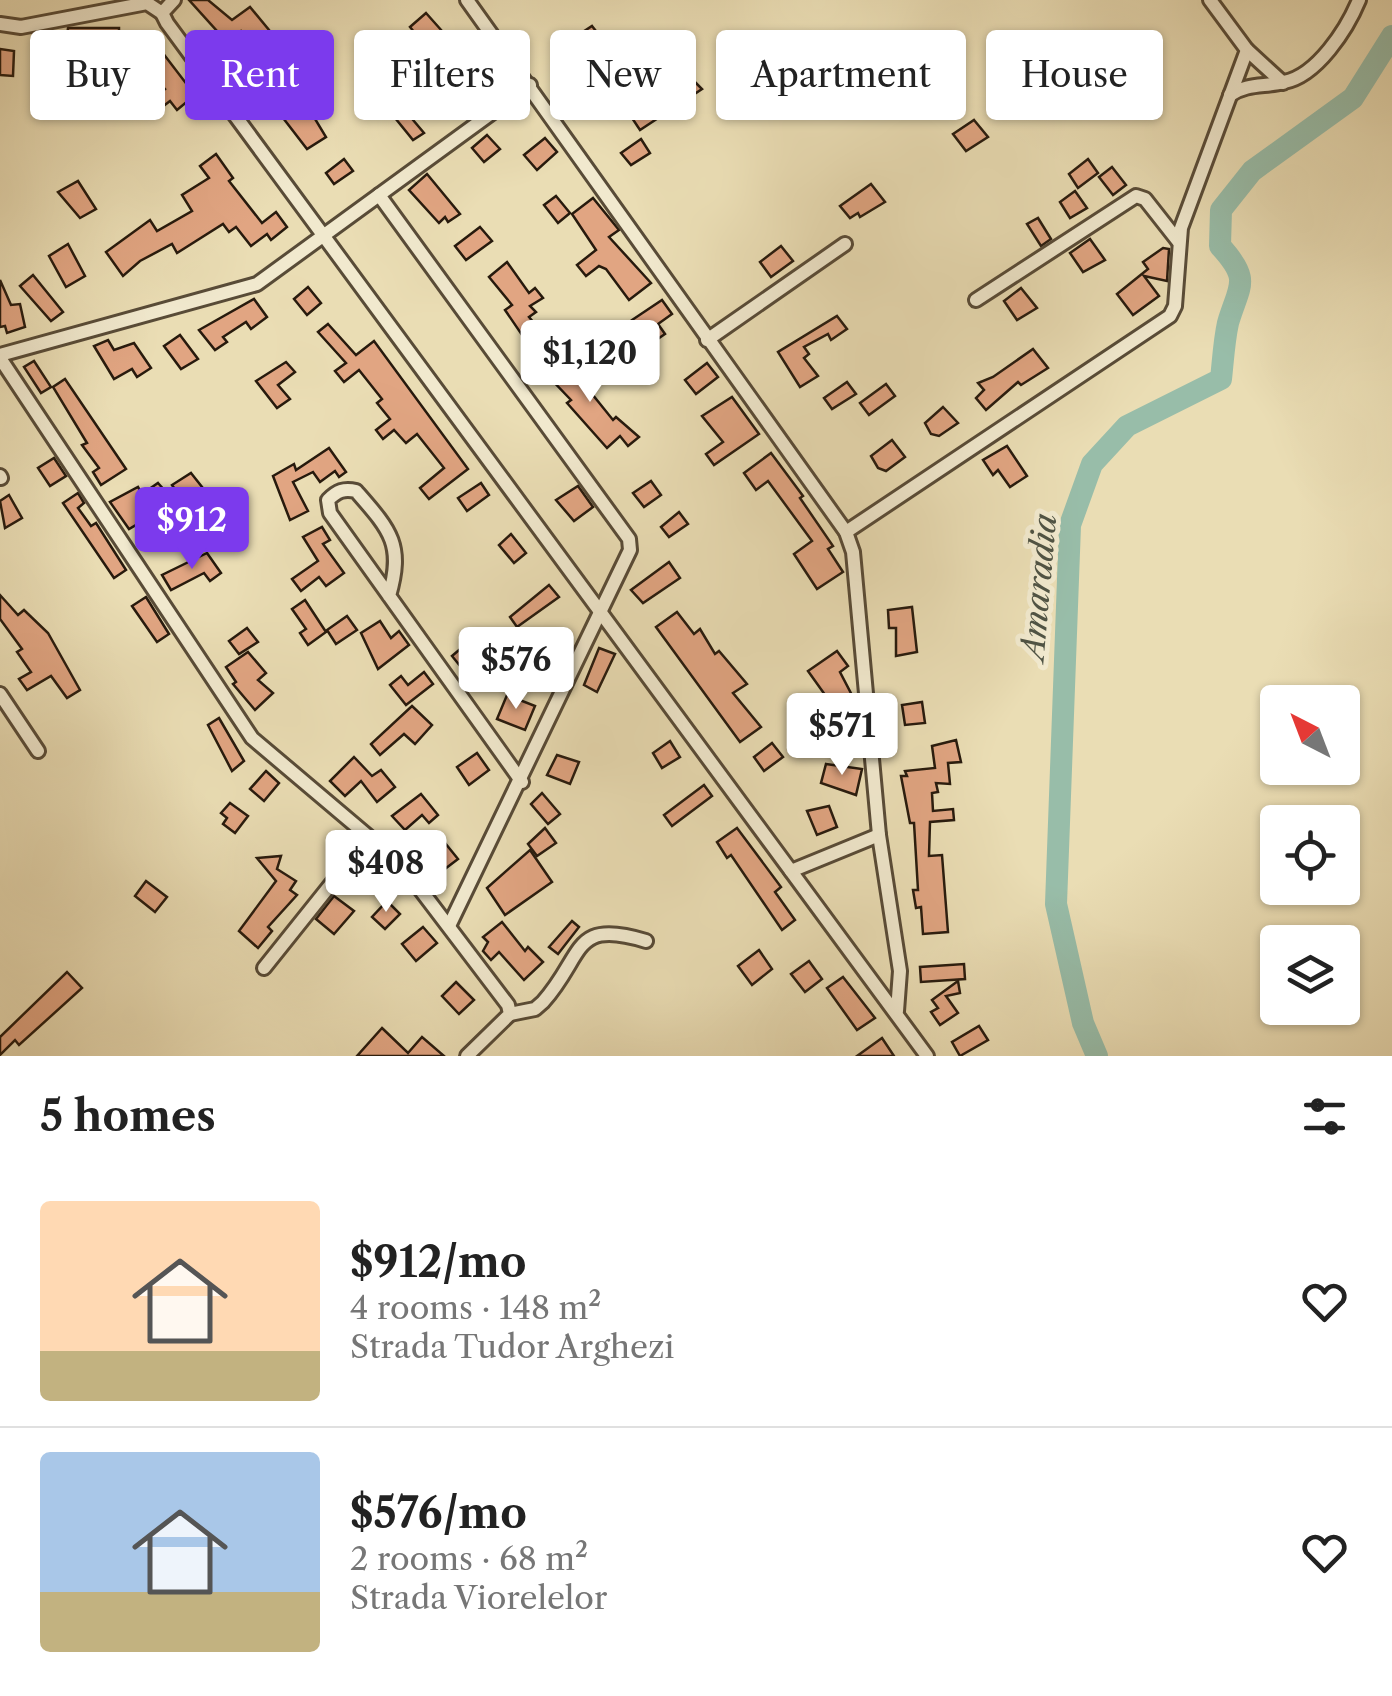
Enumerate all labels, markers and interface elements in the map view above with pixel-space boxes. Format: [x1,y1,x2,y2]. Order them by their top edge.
chip: Buy [30,30,165,120]
chip: Rent [185,30,334,120]
chip: Filters [354,30,530,120]
chip: New [550,30,696,120]
chip: Apartment [716,30,966,120]
chip: House [986,30,1163,120]
pin: $1,120 [509,320,671,405]
text: $1,120 [543,333,637,372]
pin: $912 [133,487,251,572]
text: $912 [157,500,227,539]
water label: Amaradia [1012,512,1064,667]
pin: $576 [457,627,575,712]
text: $576 [481,640,551,679]
north arrow [1260,685,1360,785]
map controls [1260,685,1360,1025]
pin: $571 [783,693,901,778]
text: $571 [809,706,875,745]
button: locate [1260,805,1360,905]
pin: $408 [327,830,445,915]
text: $408 [348,843,424,882]
button: layers [1260,925,1360,1025]
icon: filters [1297,1089,1352,1144]
text: 5 homes [40,1090,216,1142]
text: $912/mo [350,1236,526,1288]
icon: home [120,1241,240,1361]
icon: heart [1297,1274,1352,1329]
text: 4 rooms · 148 m² [350,1288,601,1327]
text: Strada Tudor Arghezi [350,1327,674,1366]
text: $576/mo [350,1487,527,1539]
icon: home [120,1492,240,1612]
icon: heart [1297,1525,1352,1580]
text: 2 rooms · 68 m² [350,1539,588,1578]
text: Strada Viorelelor [350,1578,607,1617]

